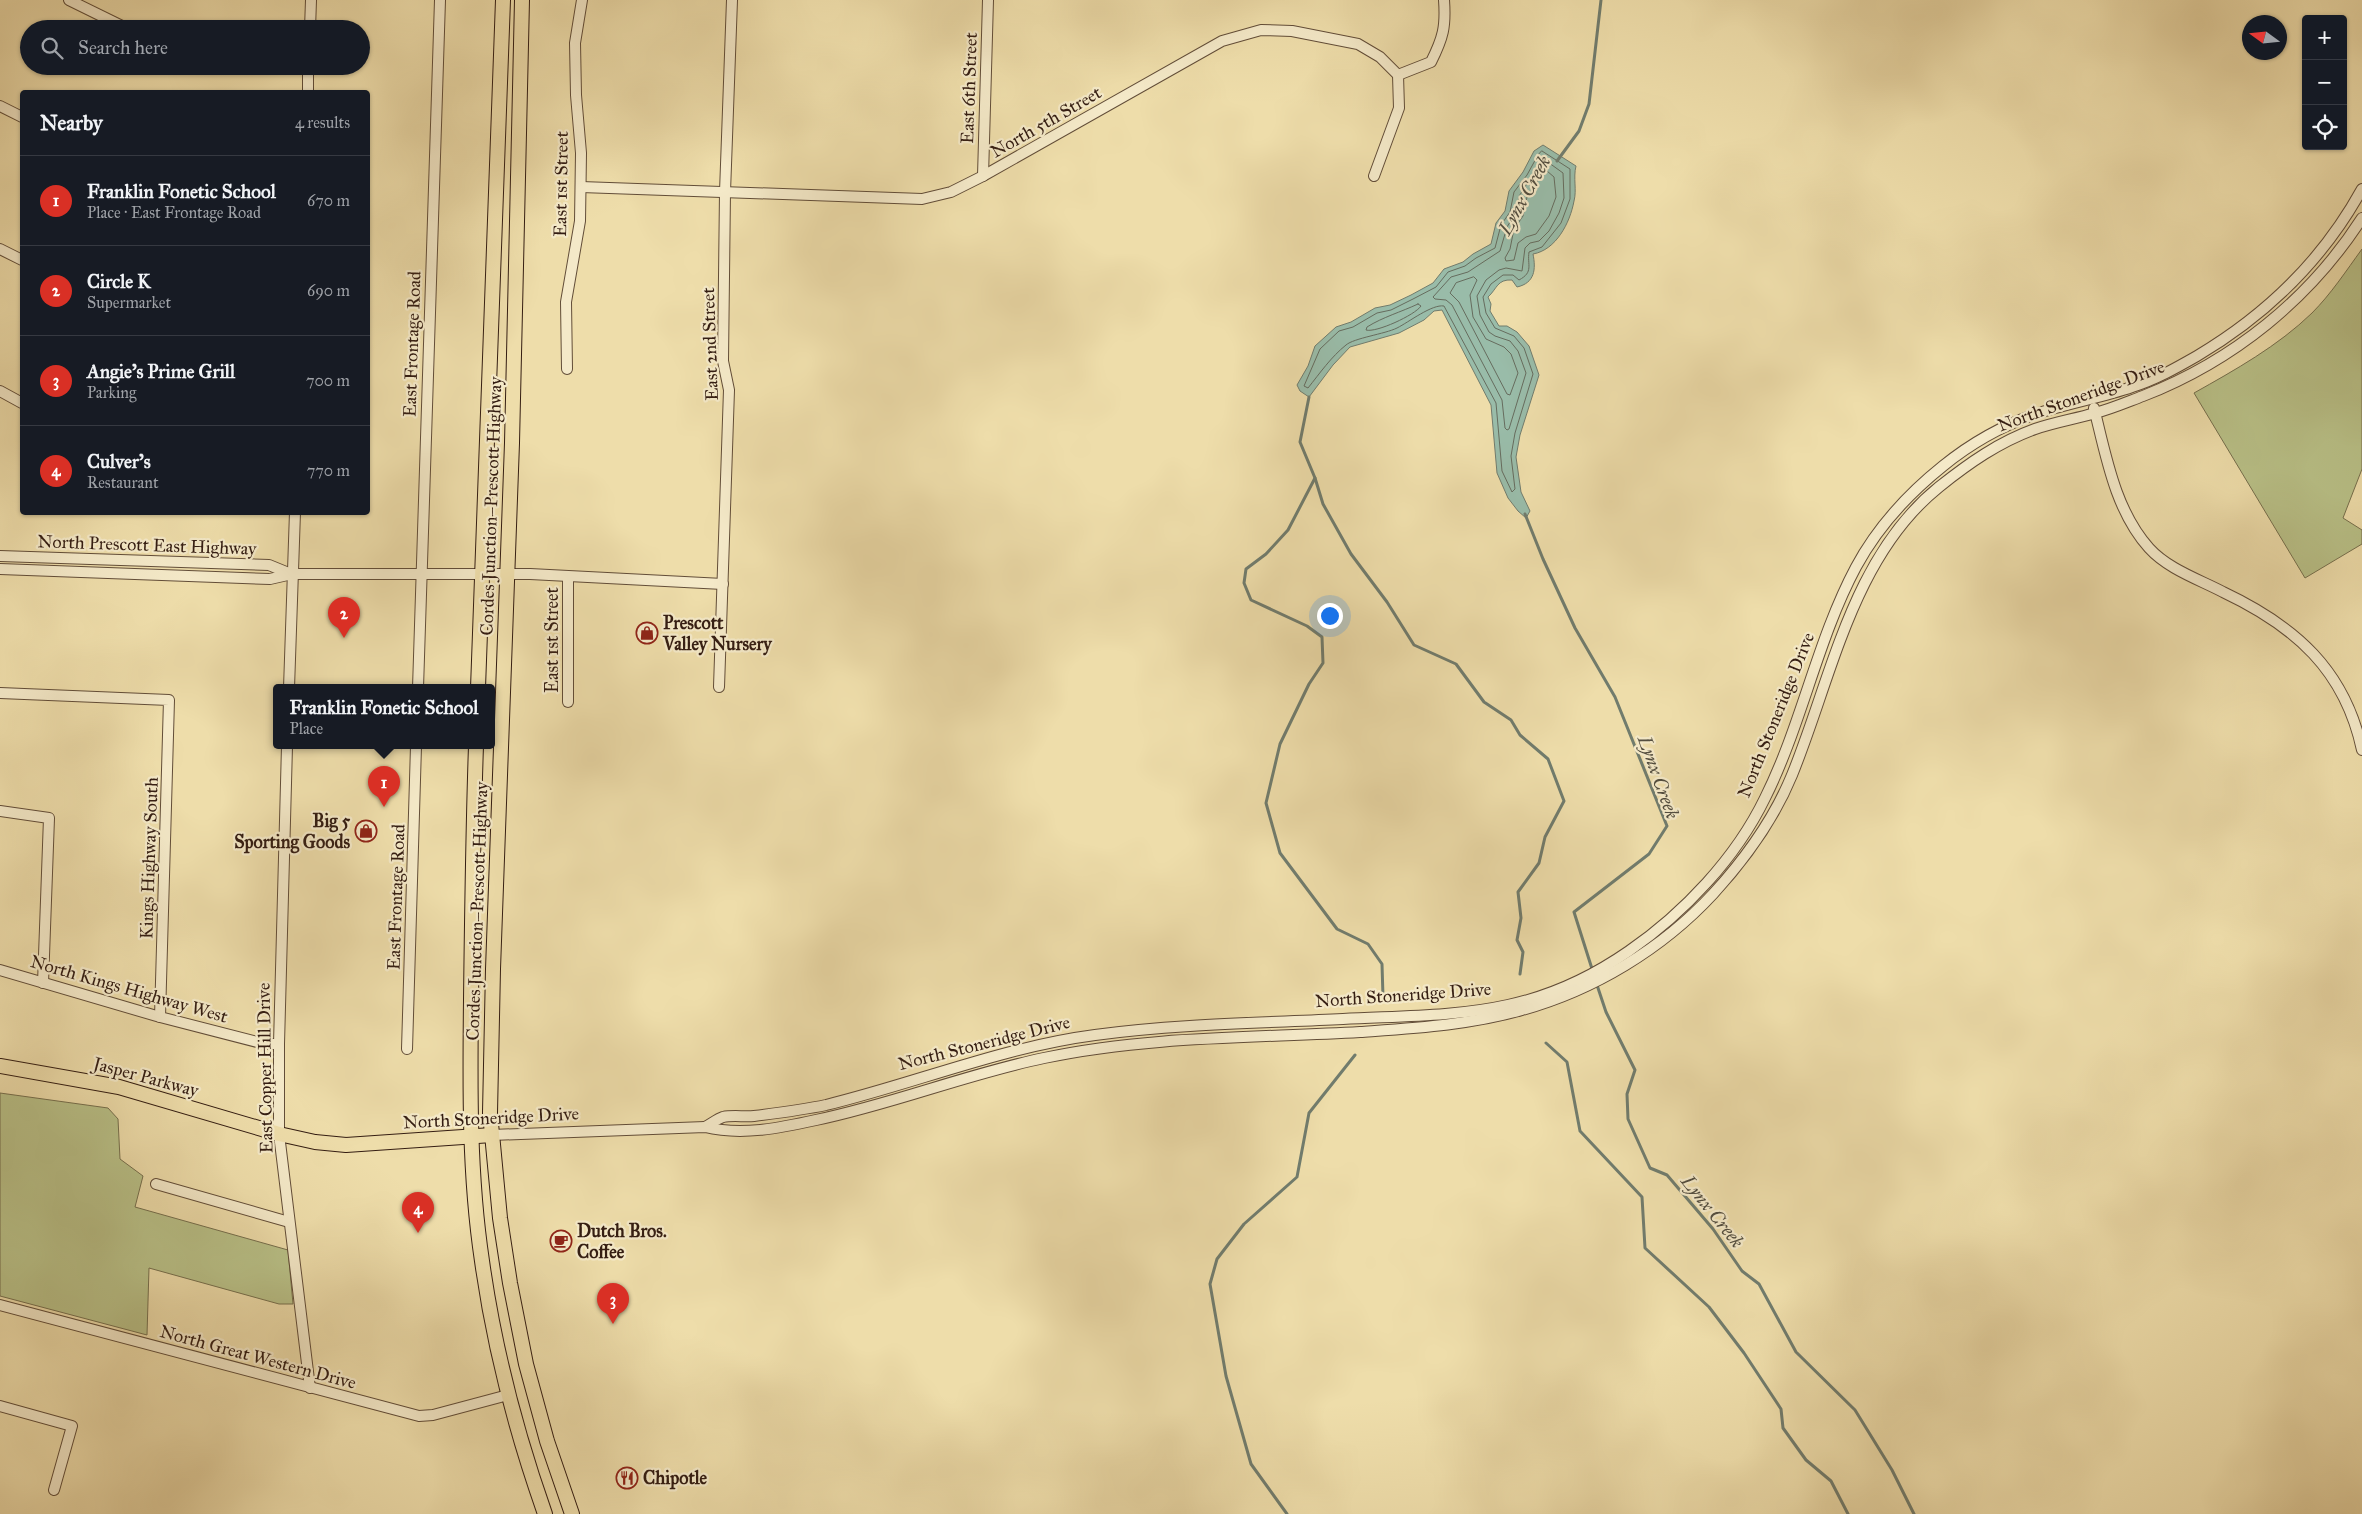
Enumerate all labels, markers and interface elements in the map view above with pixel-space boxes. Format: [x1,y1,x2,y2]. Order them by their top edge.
north arrow [2242,15,2287,60]
map controls [2302,15,2347,150]
button: + [2302,15,2347,60]
search box [20,20,370,75]
street label: East 6th Street [956,31,982,144]
icon: search [38,34,66,62]
text: Search here [78,36,168,59]
button: − [2302,60,2347,105]
street label: North 5th Street [987,81,1106,163]
button: locate [2302,105,2347,150]
text: Nearby [40,110,103,136]
text: 4 results [295,113,350,132]
street label: East 1st Street [549,130,573,237]
water label: Lynx Creek [1493,151,1556,240]
text: Franklin Fonetic School [87,180,276,203]
text: 1 [53,191,59,210]
text: 670 m [307,191,350,210]
text: Place · East Frontage Road [87,203,261,222]
text: Circle K [87,270,151,293]
street label: East Frontage Road [398,271,427,418]
text: 2 [52,281,60,300]
text: 690 m [307,281,350,300]
street label: East 2nd Street [697,286,723,401]
text: Supermarket [87,293,171,312]
street label: North Stoneridge Drive [1994,356,2168,437]
text: Angie's Prime Grill [87,360,235,383]
text: 3 [53,371,59,390]
text: 700 m [306,371,350,390]
street label: Cordes Junction–Prescott Highway [475,376,508,636]
text: Parking [87,383,136,402]
text: Culver's [87,450,151,473]
text: 4 [52,461,60,480]
text: 770 m [307,461,350,480]
text: Restaurant [87,473,159,492]
street label: North Prescott East Highway [37,530,257,561]
street label: East 1st Street [541,586,563,693]
pin: 2 [328,597,360,638]
your location [1317,603,1343,629]
place label: Prescott Valley Nursery [662,612,773,656]
shop icon: Prescott Valley Nursery [635,621,659,645]
street label: North Stoneridge Drive [1733,629,1820,801]
popup [273,684,495,749]
text: Franklin Fonetic School [290,696,478,719]
text: Place [290,719,323,738]
water label: Lynx Creek [1633,731,1684,822]
pin: 1 [368,766,400,807]
street label: Kings Highway South [135,777,164,939]
street label: Cordes Junction–Prescott Highway [461,781,494,1041]
place label: Big 5 Sporting Goods [234,810,351,854]
shop icon: Big 5 Sporting Goods [354,819,378,843]
street label: East Frontage Road [382,824,411,971]
street label: North Kings Highway West [27,950,231,1029]
street label: North Stoneridge Drive [1314,978,1492,1013]
street label: East Copper Hill Drive [253,982,277,1154]
street label: North Stoneridge Drive [896,1011,1072,1076]
street label: Jasper Parkway [89,1052,202,1103]
street label: North Stoneridge Drive [402,1102,580,1135]
water label: Lynx Creek [1676,1170,1749,1253]
pin: 4 [402,1192,434,1233]
place label: Dutch Bros. Coffee [577,1220,667,1263]
cafe icon: Dutch Bros. Coffee [549,1229,573,1253]
pin: 3 [597,1283,629,1324]
street label: North Great Western Drive [157,1320,359,1394]
restaurant icon: Chipotle [615,1466,639,1490]
place label: Chipotle [643,1467,708,1490]

